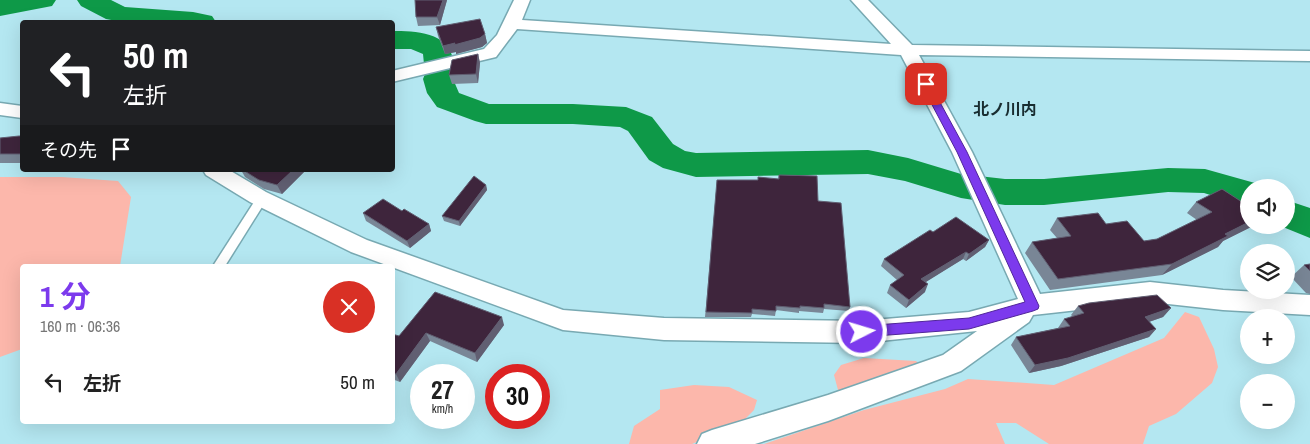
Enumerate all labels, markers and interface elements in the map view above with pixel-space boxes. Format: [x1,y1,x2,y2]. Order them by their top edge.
text: 50 m [123,32,188,79]
icon: left [40,40,105,105]
pin [905,63,947,105]
icon: arrive [912,70,940,98]
text: 左折 [123,80,167,110]
district label: 北ノ川内 [973,98,1037,120]
icon: arrive [107,135,135,163]
text: その先 [40,137,97,163]
map controls [1240,179,1295,429]
button: sound [1240,179,1295,234]
button: layers [1240,244,1295,299]
text: 1 分 [40,276,91,316]
button: close [323,281,375,333]
position arrow [835,305,887,357]
button: + [1240,309,1295,364]
text: 160 m · 06:36 [40,315,120,337]
speed limit sign: 30 [485,364,550,429]
icon: left [40,368,68,396]
text: 50 m [340,369,375,395]
text: 左折 [83,370,121,396]
text: 27 [431,373,454,407]
button: − [1240,374,1295,429]
text: km/h [432,401,453,417]

